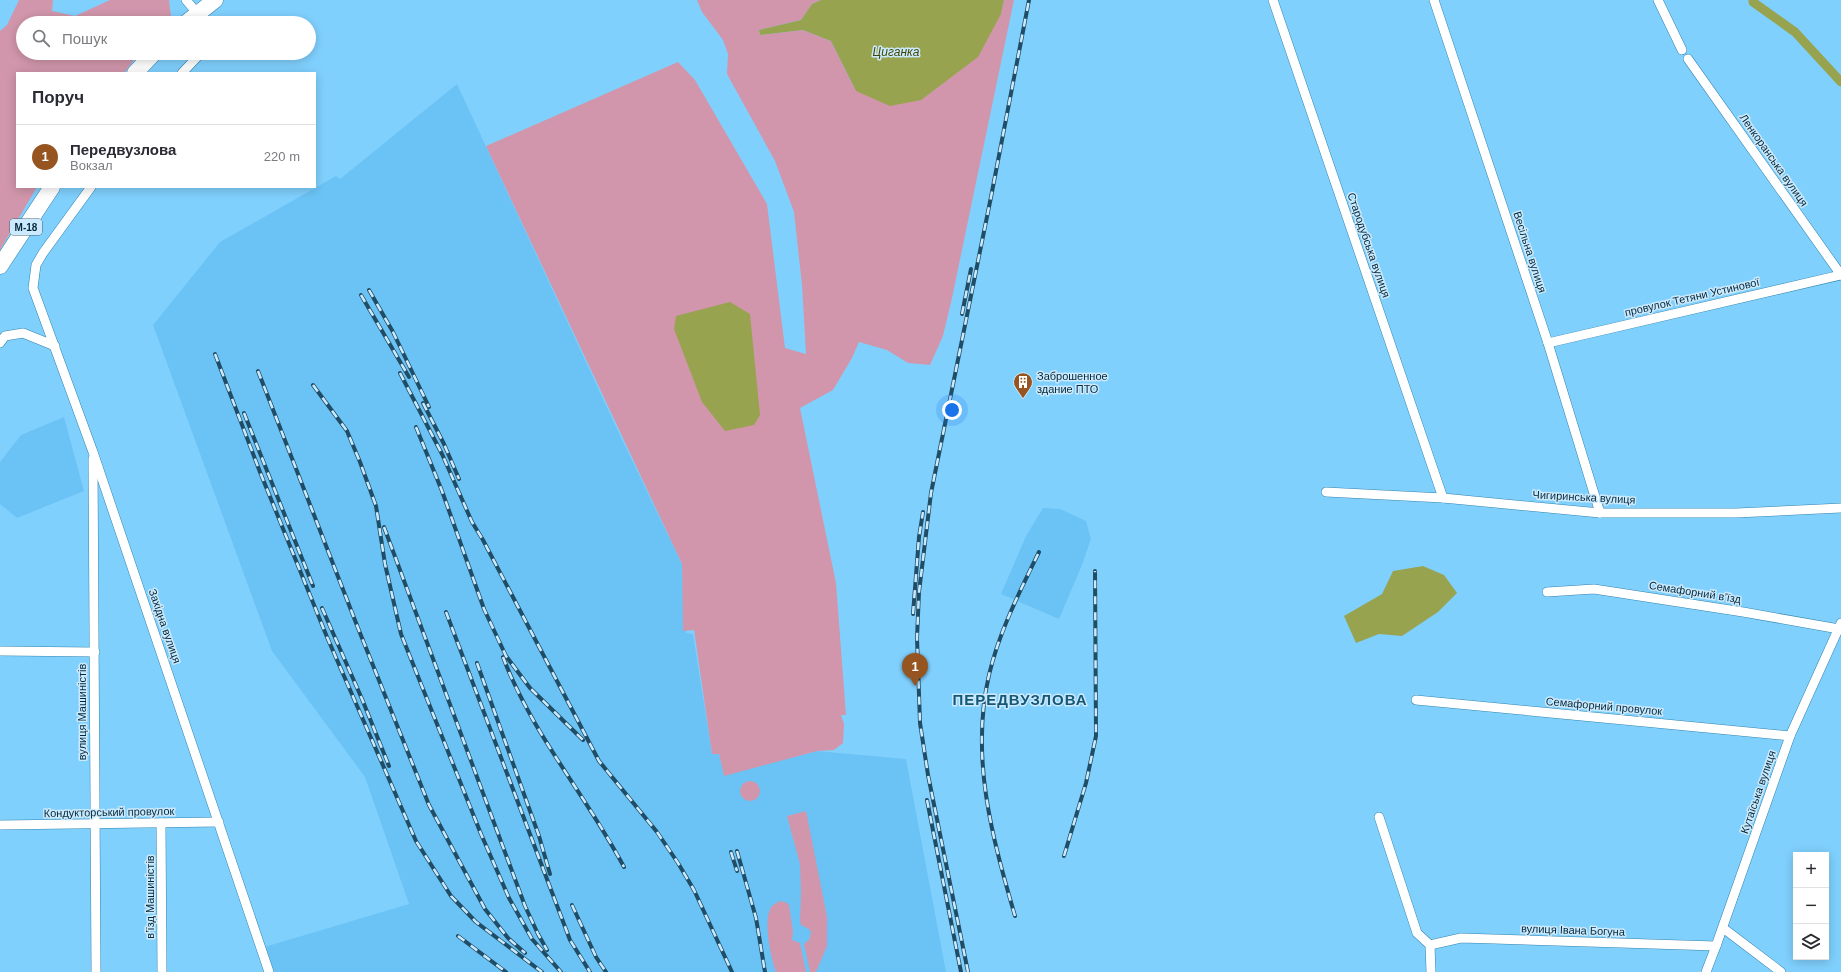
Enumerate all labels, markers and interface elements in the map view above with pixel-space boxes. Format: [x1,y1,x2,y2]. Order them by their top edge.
search box [16,16,316,60]
icon: search [30,27,52,49]
text: Пошук [62,30,107,47]
water label: Циганка [873,45,920,59]
text: Поруч [32,88,84,107]
street label: Ленкоранська вулиця [1738,112,1810,208]
text: Передвузлова [70,141,176,158]
text: 1 [41,149,49,164]
text: 220 m [264,149,300,164]
text: Вокзал [70,158,113,173]
street label: Стародубська вулиця [1345,191,1393,299]
street label: Весільна вулиця [1511,210,1549,294]
road number: М-18 [10,219,42,235]
street label: провулок Тетяни Устинової [1624,276,1760,318]
place label: Заброшенное здание ПТО [1037,370,1108,395]
building icon: Заброшенное здание ПТО [1012,371,1034,399]
your location [942,400,962,420]
street label: Чигиринська вулиця [1532,488,1636,506]
street label: Семафорний в’їзд [1648,579,1742,605]
street label: Західна вулиця [147,587,183,665]
pin: 1 [902,653,928,686]
street label: вулиця Машиністів [76,664,88,760]
district label: ПЕРЕДВУЗЛОВА [952,691,1088,708]
street label: Семафорний провулок [1545,695,1663,717]
street label: Кутаїська вулиця [1738,749,1778,835]
street label: Кондукторський провулок [44,805,175,819]
map controls [1793,852,1829,960]
button: + [1793,852,1829,888]
street label: в’їзд Машиністів [144,855,156,939]
button: − [1793,888,1829,924]
street label: вулиця Івана Богуна [1521,922,1626,938]
button: layers [1793,924,1829,960]

